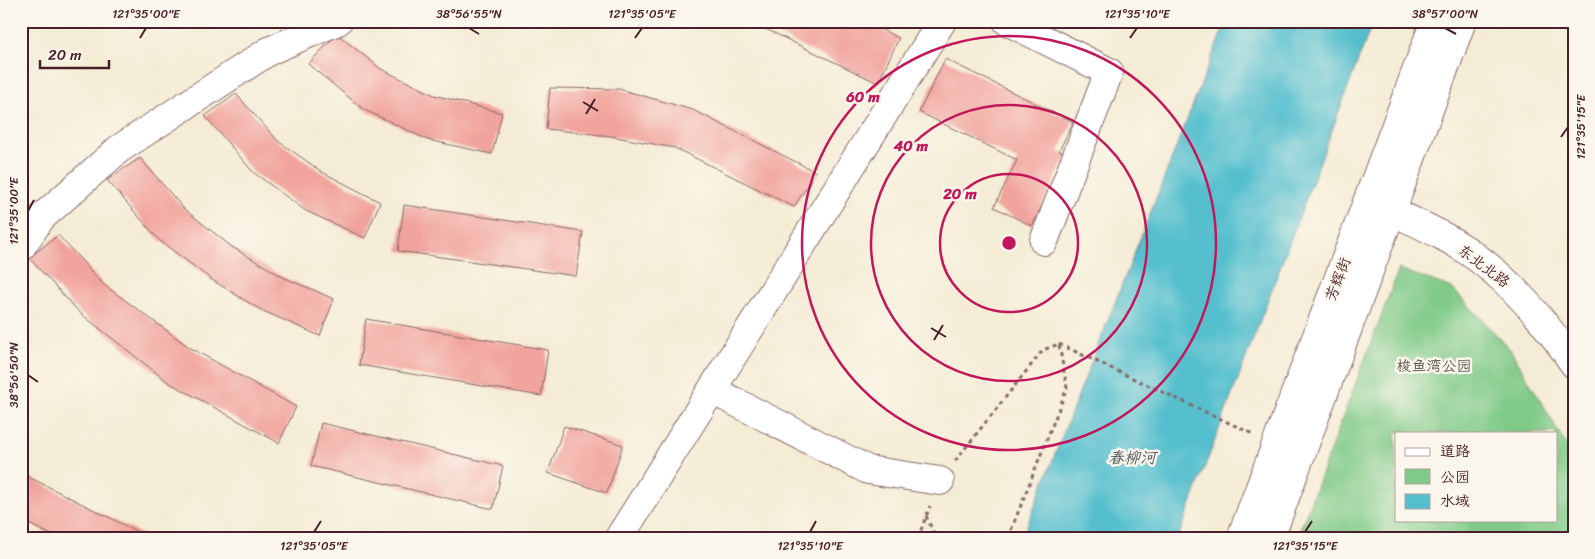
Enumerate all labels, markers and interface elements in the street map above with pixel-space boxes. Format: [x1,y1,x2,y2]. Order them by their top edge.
text: 121°35'00"E [112,3,181,25]
text: 38°56'55"N [436,3,502,25]
text: 121°35'05"E [608,3,677,25]
text: 121°35'10"E [1104,3,1171,25]
text: 38°57'00"N [1412,3,1479,25]
scale bar [40,38,109,70]
text: 20 m [48,42,82,68]
text: 60 m [845,84,880,110]
text: 121°35'15"E [1570,93,1592,159]
text: 40 m [893,133,929,159]
text: 121°35'00"E [3,176,25,245]
text: 20 m [942,181,977,207]
centre of rings [1000,234,1018,252]
street label: 东北北路 [1452,238,1516,294]
street label: 芳辉街 [1318,253,1358,305]
text: 38°56'50"N [3,341,25,408]
park label: 梭鱼湾公园 [1396,353,1472,379]
legend [1395,432,1558,522]
text: 道路 [1440,438,1470,464]
water label: 春柳河 [1108,443,1159,472]
text: 公园 [1440,464,1470,490]
text: 水域 [1440,488,1470,514]
text: 121°35'05"E [280,535,349,557]
text: 121°35'10"E [777,535,844,557]
text: 121°35'15"E [1273,535,1339,557]

